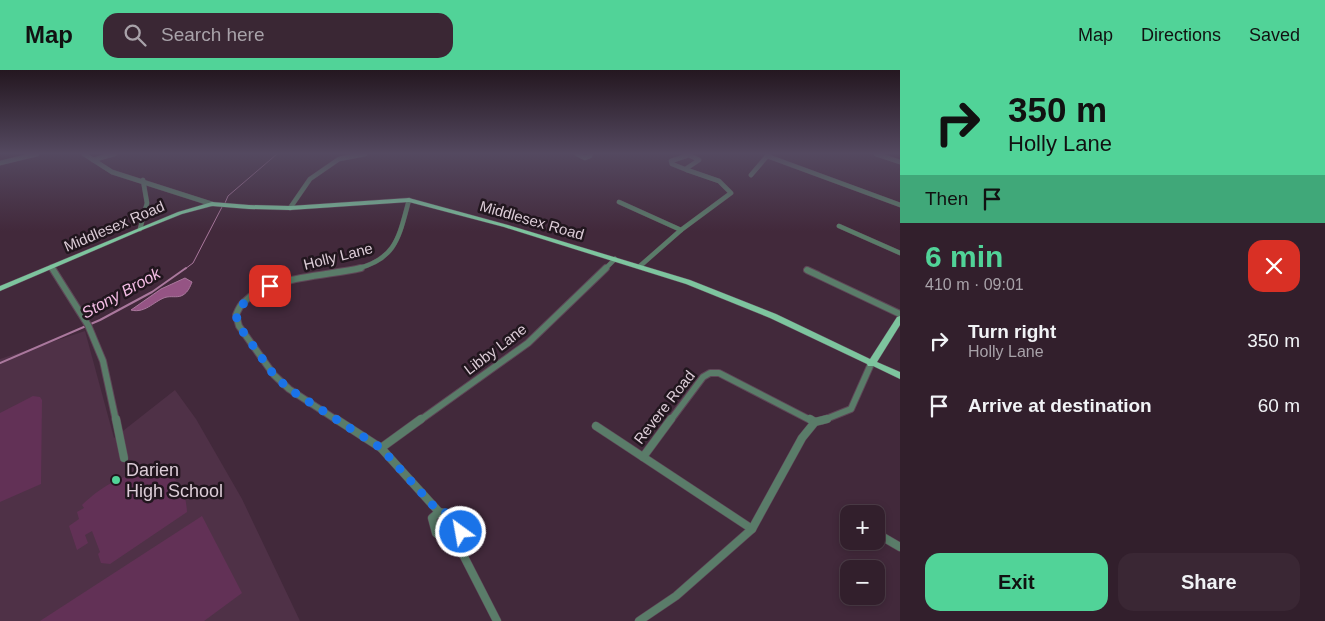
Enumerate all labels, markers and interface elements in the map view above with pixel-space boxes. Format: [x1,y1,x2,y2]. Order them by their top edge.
search box [103,13,453,58]
text: Map [25,21,73,48]
icon: search [121,21,149,49]
text: Search here [161,24,265,45]
text: Map [1078,25,1113,45]
text: Directions [1141,25,1221,45]
text: Saved [1249,25,1300,45]
icon: right [925,90,990,155]
text: 350 m [1008,90,1107,129]
text: Holly Lane [1008,131,1112,156]
icon: arrive [978,185,1006,213]
text: Then [925,188,968,209]
street label: Middlesex Road [61,197,167,255]
street label: Middlesex Road [478,197,586,243]
street label: Holly Lane [302,239,374,273]
text: 6 min [925,240,1003,273]
button: close [1248,240,1300,292]
water label: Stony Brook [79,264,164,322]
pin [249,265,291,307]
icon: arrive [256,272,284,300]
text: 410 m · 09:01 [925,276,1024,293]
street label: Libby Lane [461,320,529,378]
text: Turn right [968,321,1056,342]
icon: right [925,327,953,355]
text: 350 m [1247,330,1300,351]
text: Holly Lane [968,343,1044,360]
street label: Revere Road [630,367,698,447]
icon: arrive [925,392,953,420]
text: Arrive at destination [968,395,1152,416]
text: 60 m [1258,395,1300,416]
place label: Darien High School [126,460,223,501]
marker: Darien High School [110,474,122,486]
position arrow [434,505,486,557]
map controls [840,505,885,605]
button: + [840,505,885,550]
button: Exit [925,553,1108,611]
button: Share [1118,553,1300,611]
button: − [840,560,885,605]

